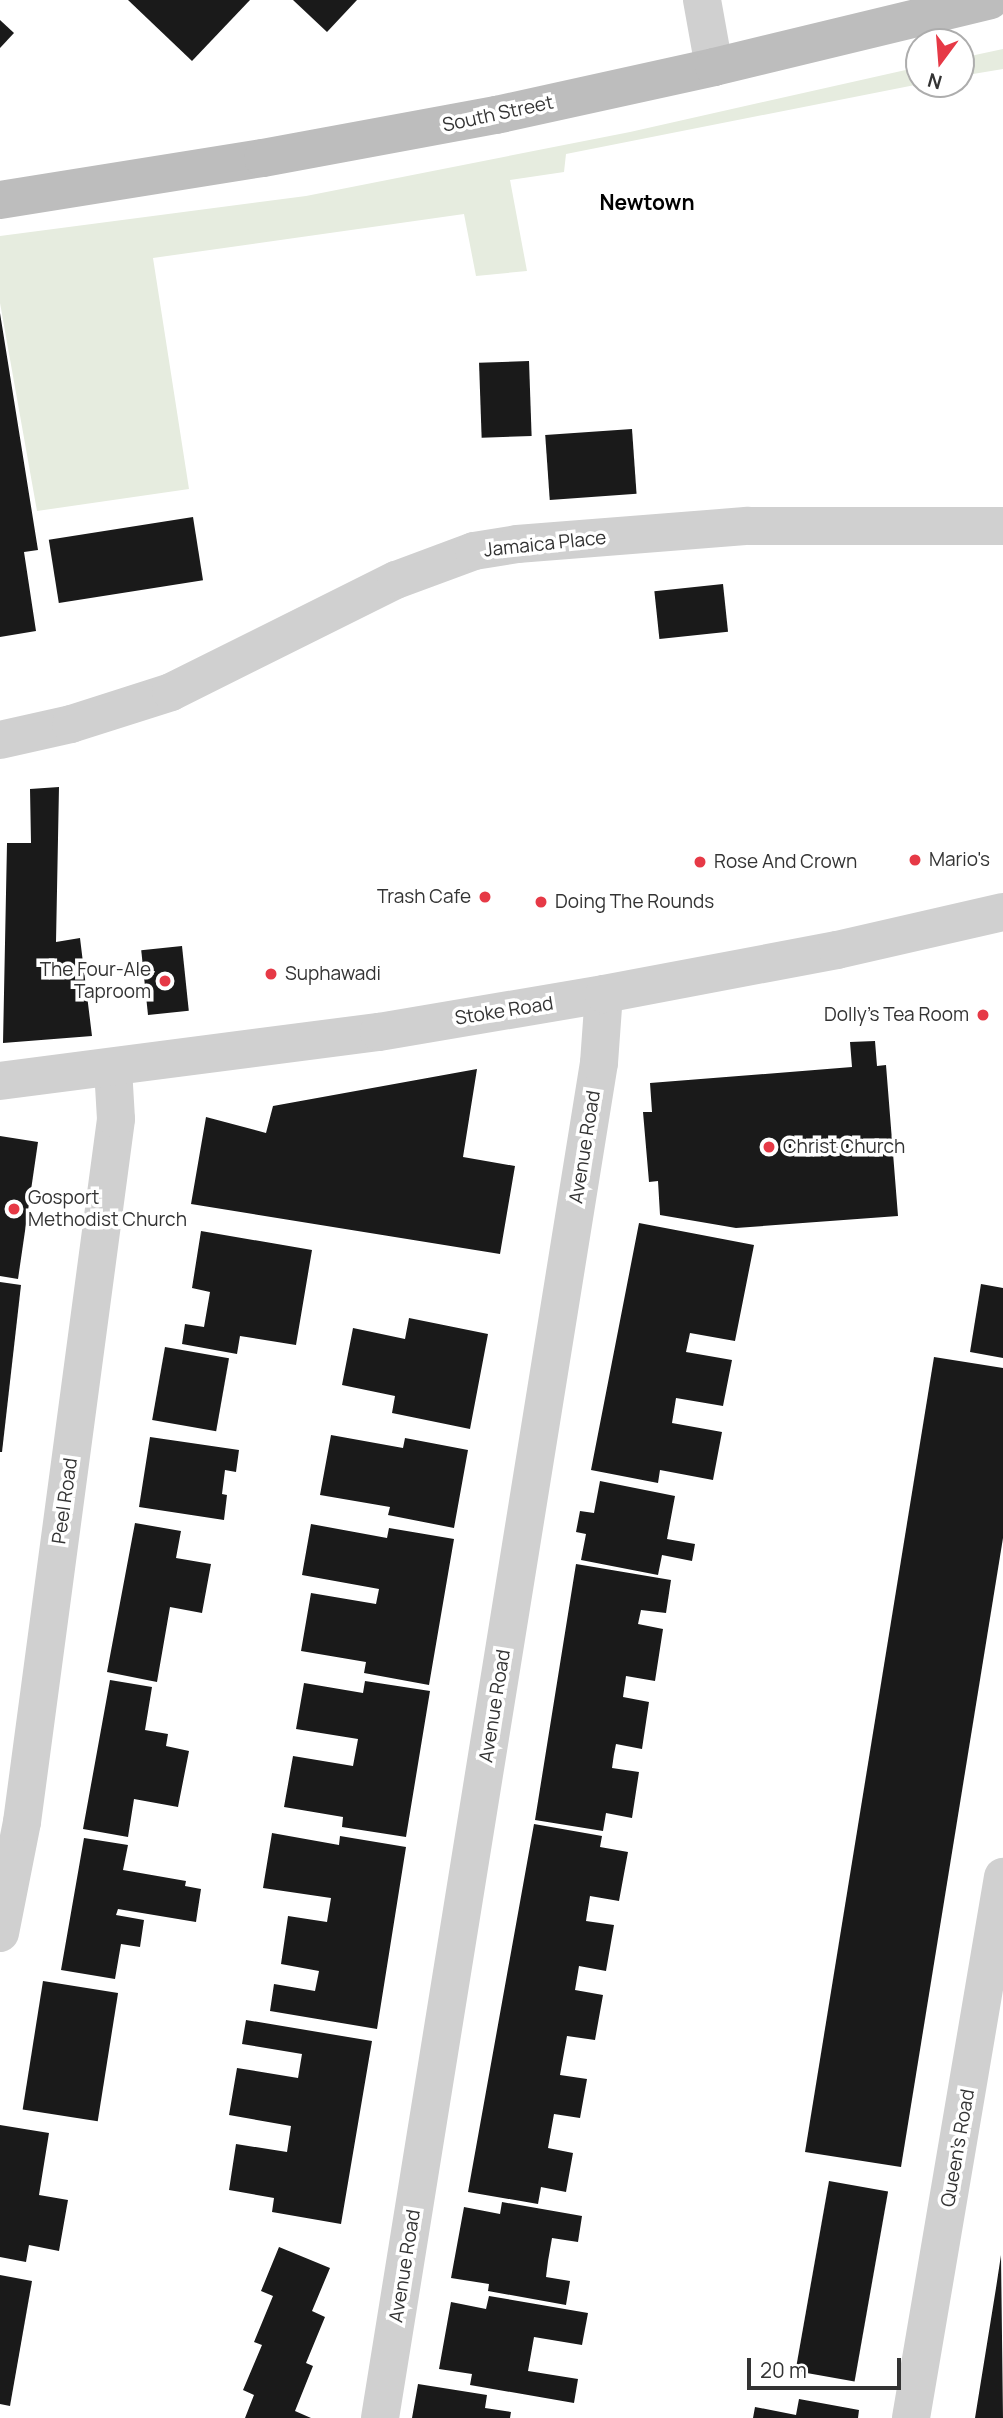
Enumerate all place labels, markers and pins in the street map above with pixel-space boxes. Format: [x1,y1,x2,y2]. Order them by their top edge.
place label: Mario's [929,849,990,871]
place label: Rose And Crown [714,851,857,873]
marker: Mario's [907,852,923,868]
marker: Rose And Crown [692,854,708,870]
place label: Trash Cafe [377,886,471,908]
marker: Trash Cafe [477,889,493,905]
place label: Doing The Rounds [555,891,714,913]
marker: Doing The Rounds [533,894,549,910]
place label: The Four-Ale Taproom [40,959,151,1003]
place label: Suphawadi [285,963,381,985]
marker: Suphawadi [263,966,279,982]
marker: The Four-Ale Taproom [157,973,173,989]
place label: Dolly's Tea Room [824,1004,969,1026]
marker: Dolly's Tea Room [975,1007,991,1023]
place label: Christ Church [783,1136,905,1158]
marker: Christ Church [761,1139,777,1155]
place label: Gosport Methodist Church [28,1187,187,1231]
marker: Gosport Methodist Church [6,1201,22,1217]

